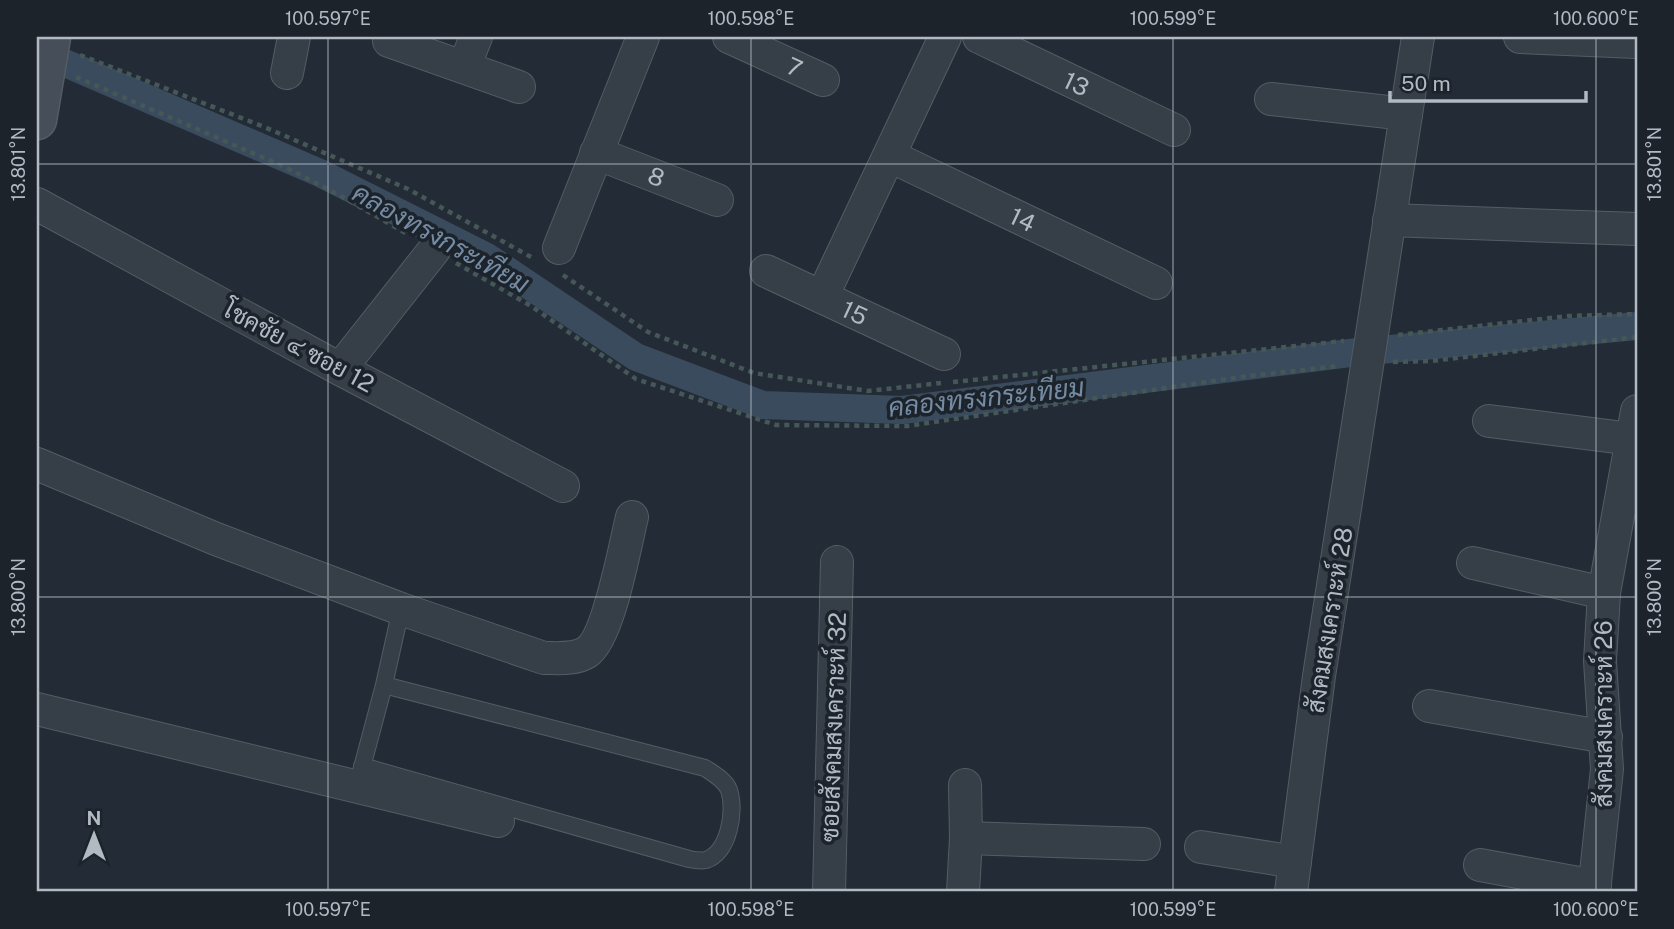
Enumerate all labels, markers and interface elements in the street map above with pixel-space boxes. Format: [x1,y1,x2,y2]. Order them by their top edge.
text: 100.597°E [285,8,371,29]
text: 100.598°E [707,8,795,29]
text: 100.599°E [1130,8,1216,29]
text: 100.600°E [1553,8,1639,29]
street label: 7 [782,51,807,83]
scale bar [1390,60,1586,104]
street label: 13 [1059,65,1094,101]
text: 50 m [1401,71,1451,96]
text: 13.801°N [8,127,29,201]
text: 13.801°N [1644,127,1665,201]
street label: 8 [644,161,669,192]
water label: คลองทรงกระเทียม [347,177,535,299]
street label: 14 [1005,201,1040,237]
street label: โชคชัย ๔ ซอย 12 [217,293,380,398]
street label: 15 [838,294,872,330]
water label: คลองทรงกระเทียม [887,371,1085,423]
street label: สังคมสงเคราะห์ 28 [1299,525,1358,715]
text: 13.800°N [8,558,29,636]
text: 13.800°N [1644,558,1665,636]
street label: ซอยสังคมสงเคราะห์ 32 [814,612,851,842]
street label: สังคมสงเคราะห์ 26 [1588,620,1617,808]
north arrow [60,800,130,870]
text: N [87,807,101,829]
text: 100.597°E [285,899,371,920]
text: 100.598°E [707,899,795,920]
text: 100.599°E [1130,899,1216,920]
text: 100.600°E [1553,899,1639,920]

